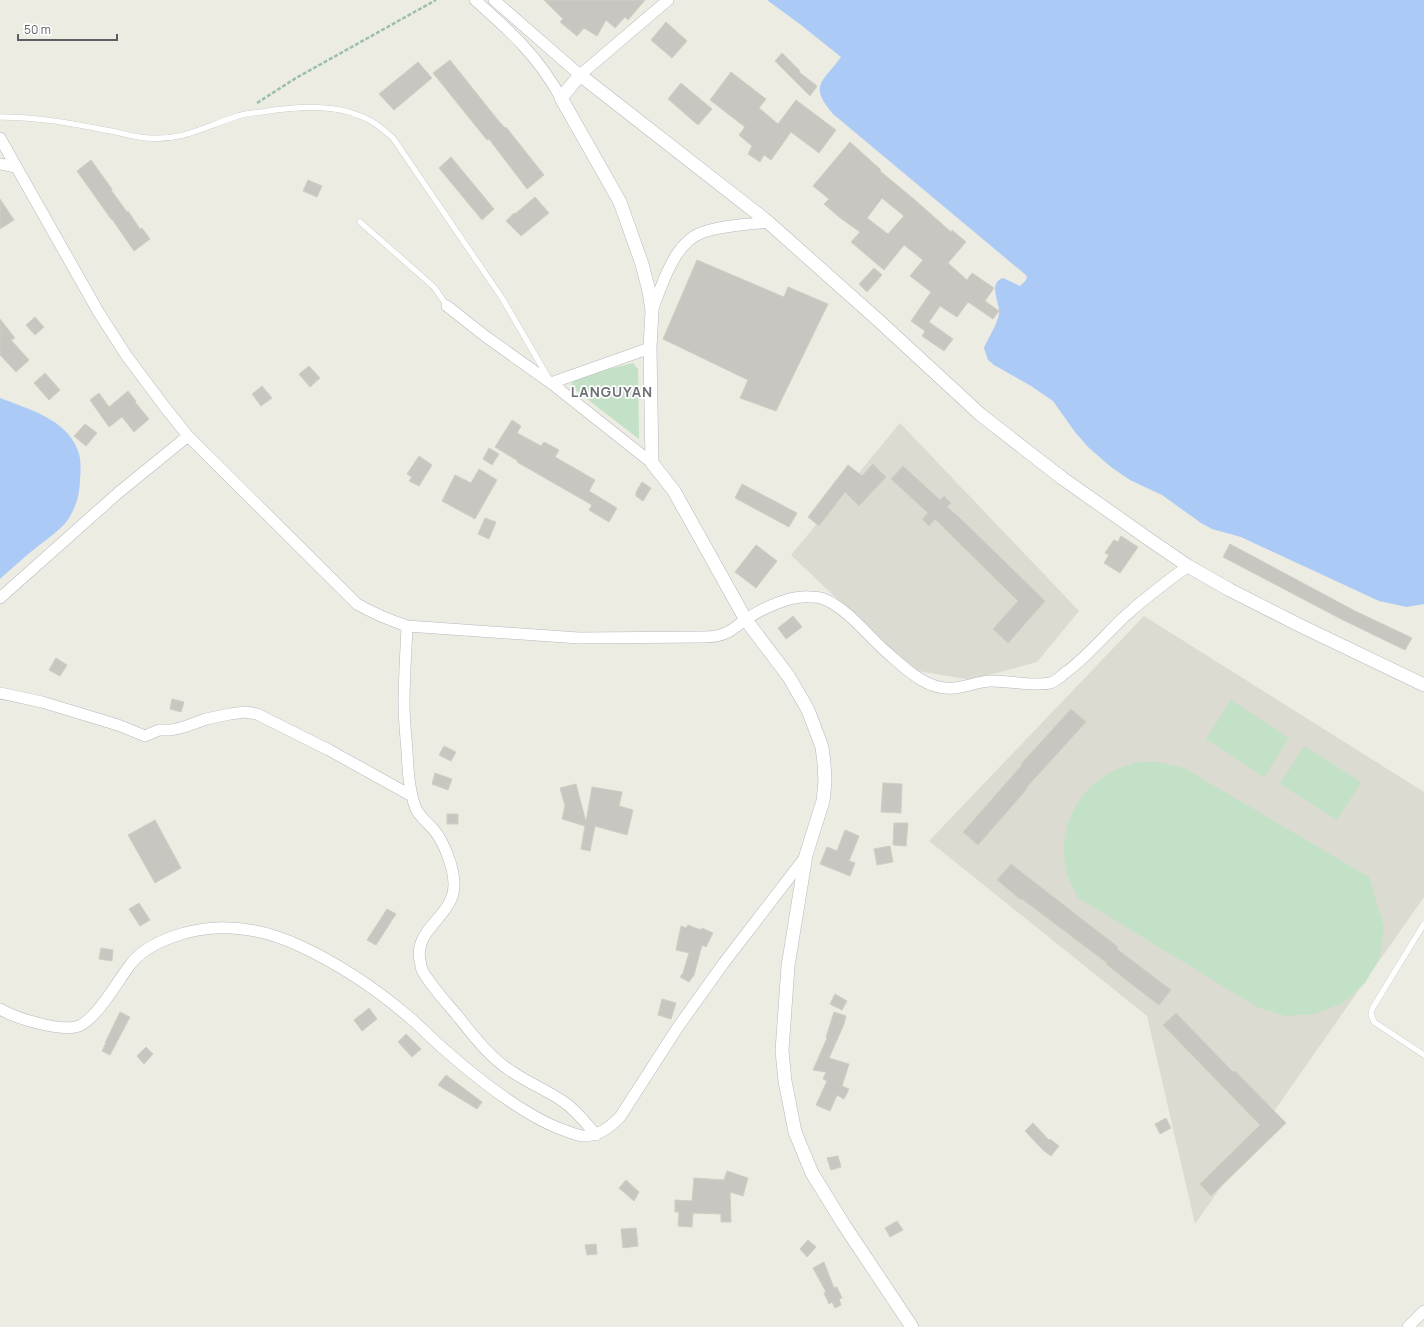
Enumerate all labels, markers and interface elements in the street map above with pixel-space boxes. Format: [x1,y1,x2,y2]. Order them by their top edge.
scale bar [18,16,117,42]
text: 50 m [24,21,51,38]
district label: LANGUYAN [571,382,653,401]

